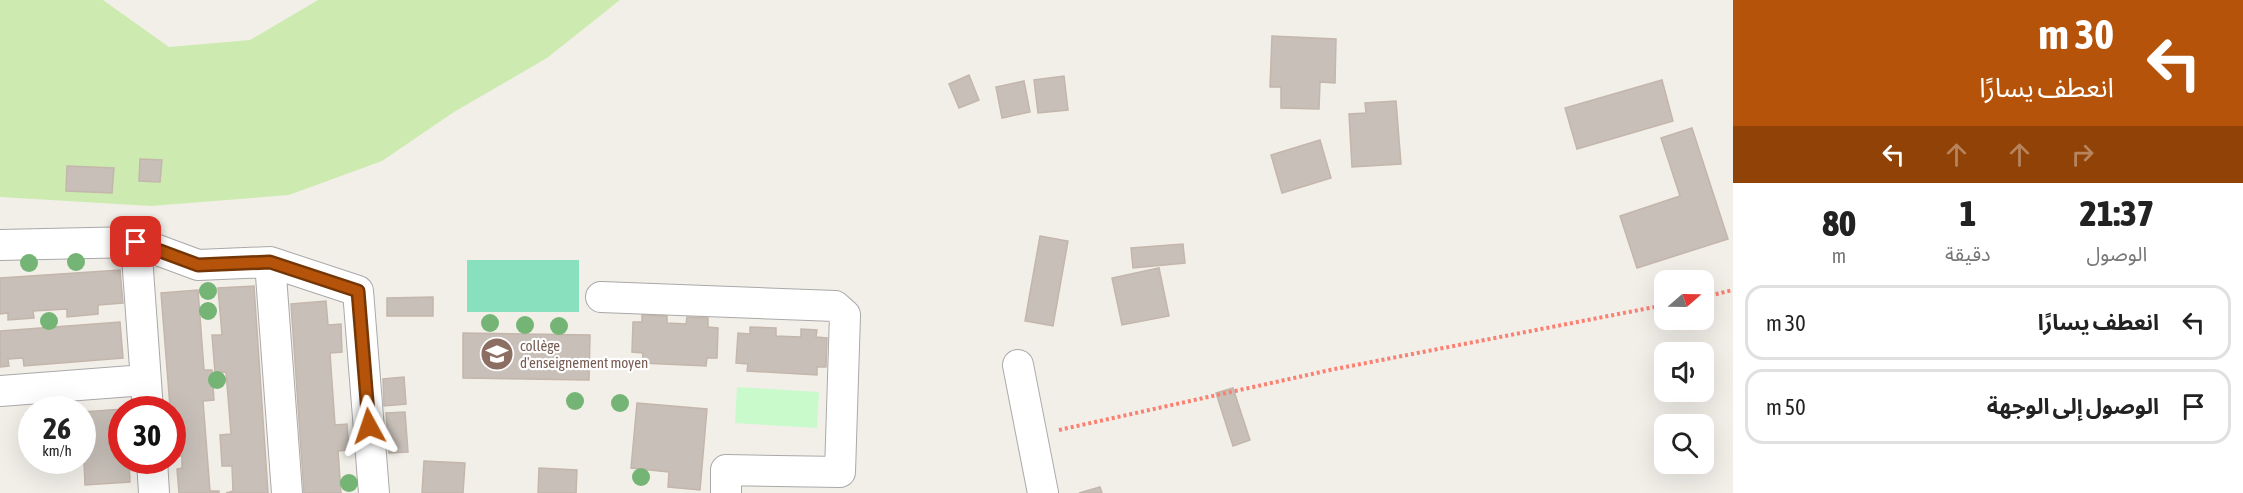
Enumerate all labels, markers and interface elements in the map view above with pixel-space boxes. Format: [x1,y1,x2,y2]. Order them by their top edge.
text: 30 m [2039,10,2114,58]
icon: left [2135,24,2213,102]
text: انعطف يسارًا [1979,72,2114,103]
icon: left [1877,138,1910,171]
icon: ahead [1940,138,1973,171]
icon: ahead [2003,138,2036,171]
icon: right [2066,138,2099,171]
text: 1 [1959,192,1976,234]
text: 21:37 [2080,192,2154,234]
text: 80 [1822,202,1856,244]
pin [110,216,161,267]
icon: arrive [119,225,152,258]
text: دقيقة [1945,242,1991,265]
text: الوصول [2086,242,2147,265]
text: m [1832,244,1846,267]
north arrow [1654,270,1714,330]
map controls [1654,270,1714,474]
icon: left [2177,306,2210,339]
text: انعطف يسارًا [2038,309,2159,335]
text: 30 m [1766,310,1806,336]
school or university icon: collège d'enseignement moyen [479,336,515,372]
place label: collège d'enseignement moyen [520,337,648,371]
button: sound [1654,342,1714,402]
icon: arrive [2177,390,2210,423]
text: الوصول إلى الوجهة [1987,393,2159,419]
position arrow [337,394,401,458]
text: 50 m [1766,394,1806,420]
speed limit sign: 30 [108,396,186,474]
text: 26 [43,411,71,445]
button: search [1654,414,1714,474]
text: km/h [42,442,72,459]

